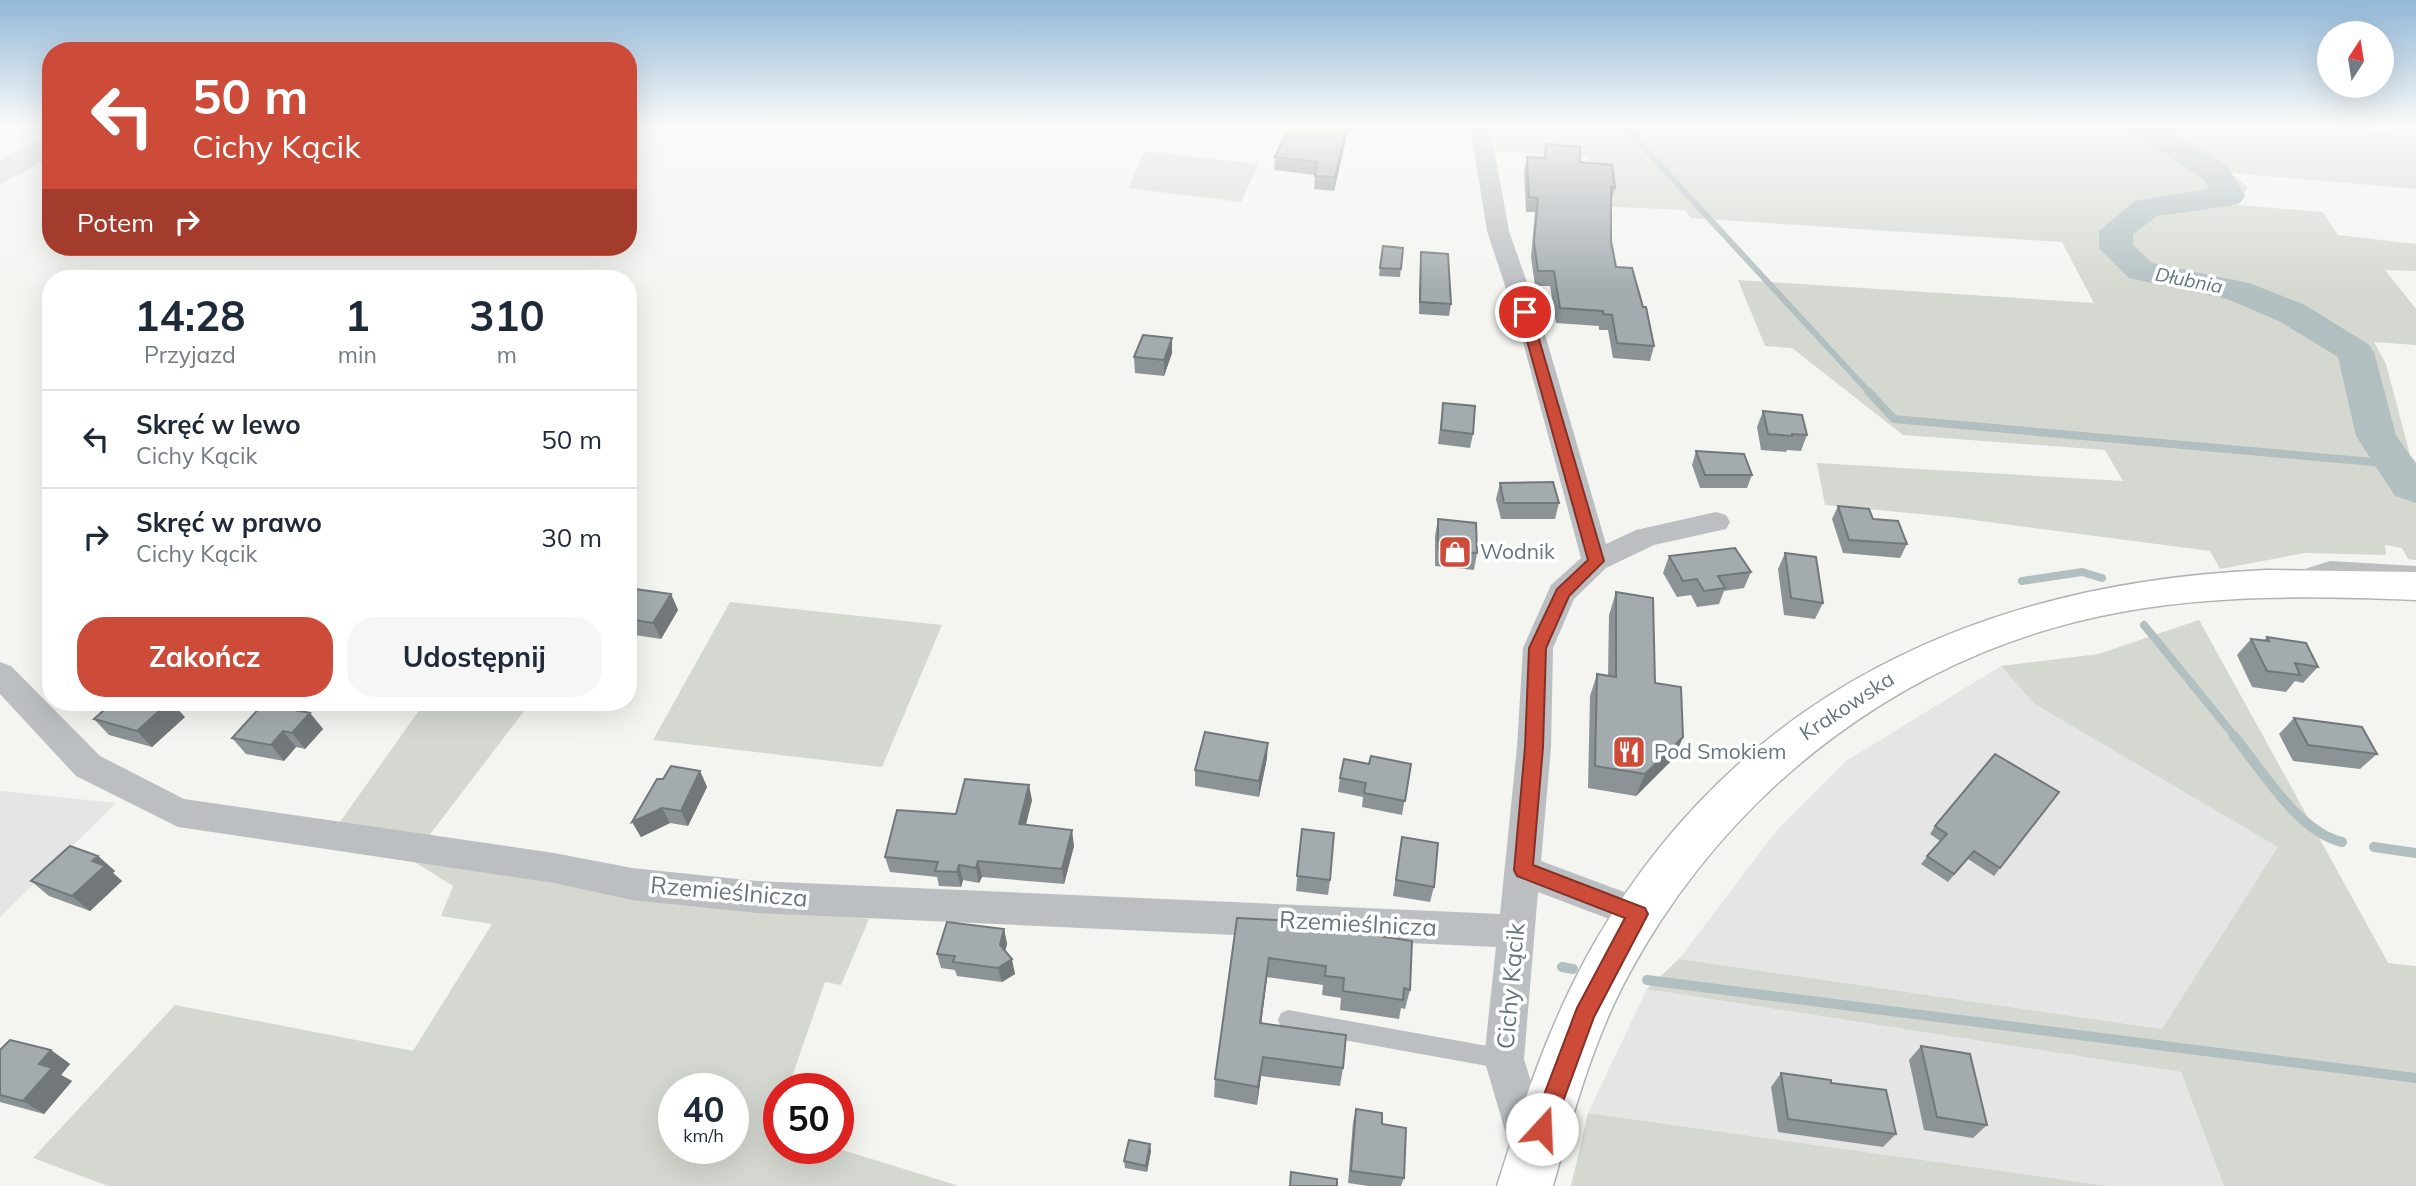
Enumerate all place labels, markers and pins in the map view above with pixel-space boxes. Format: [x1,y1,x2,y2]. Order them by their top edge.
pin [1495,282,1555,342]
shop icon: Wodnik [1436,533,1474,571]
place label: Wodnik [1480,538,1555,564]
restaurant icon: Pod Smokiem [1610,733,1648,771]
place label: Pod Smokiem [1654,738,1786,764]

